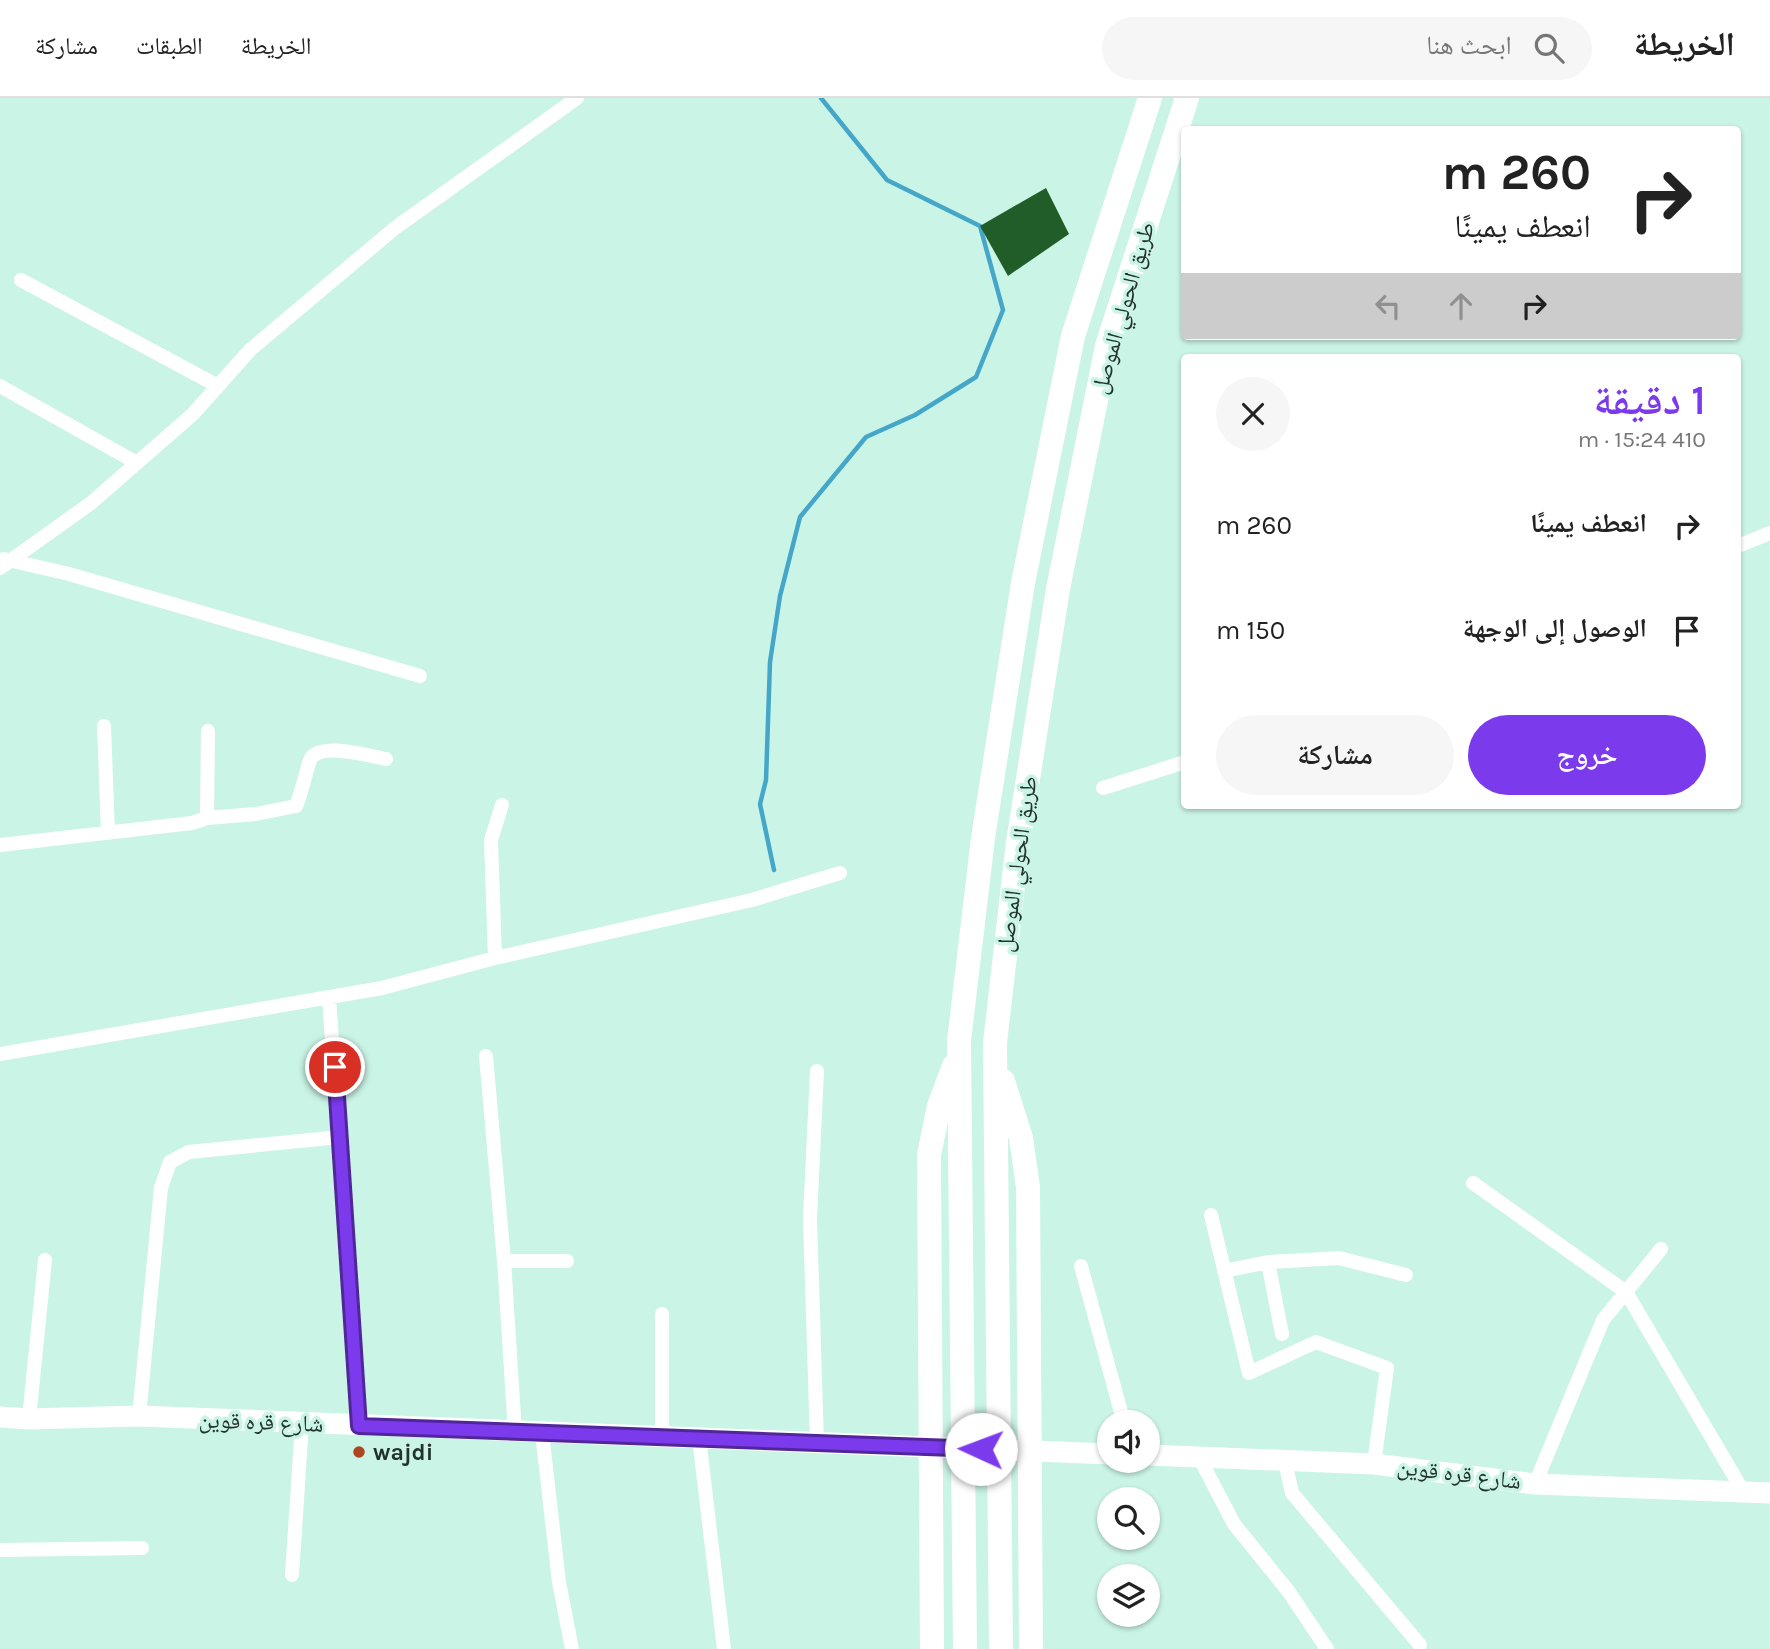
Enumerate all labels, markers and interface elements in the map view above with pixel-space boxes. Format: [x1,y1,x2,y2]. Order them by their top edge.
search box [1102,17,1592,80]
text: الخريطة [1634,25,1735,63]
icon: search [1530,29,1568,67]
text: ابحث هنا [1426,30,1512,61]
text: مشاركة [35,32,98,60]
text: الطبقات [136,32,203,60]
text: الخريطة [241,32,311,60]
text: 260 m [1442,144,1591,201]
icon: right [1615,154,1706,245]
text: انعطف يمينًا [1454,208,1591,245]
street label: طريق الحولي الموصل [1086,219,1165,398]
icon: left [1369,287,1407,325]
icon: ahead [1442,287,1480,325]
icon: right [1515,287,1553,325]
text: 1 دقيقة [1594,375,1706,425]
button: close [1216,377,1290,451]
text: 410 m · 15:24 [1578,426,1706,453]
icon: right [1668,507,1706,545]
text: انعطف يمينًا [1530,508,1647,539]
text: 260 m [1216,510,1292,541]
icon: arrive [1668,612,1706,650]
text: الوصول إلى الوجهة [1463,613,1647,644]
text: 150 m [1216,615,1285,646]
button: مشاركة [1216,715,1454,795]
button: خروج [1468,715,1706,795]
street label: طريق الحولي الموصل [991,774,1048,954]
pin [305,1037,365,1097]
icon: arrive [316,1048,354,1086]
street label: شارع قره قوين [198,1406,324,1439]
map controls [1097,1410,1160,1627]
button: sound [1097,1410,1160,1473]
position arrow [944,1412,1018,1486]
place label: wajdi [373,1439,433,1466]
marker: wajdi [351,1444,367,1460]
street label: شارع قره قوين [1395,1453,1523,1496]
button: search [1097,1487,1160,1550]
button: layers [1097,1564,1160,1627]

